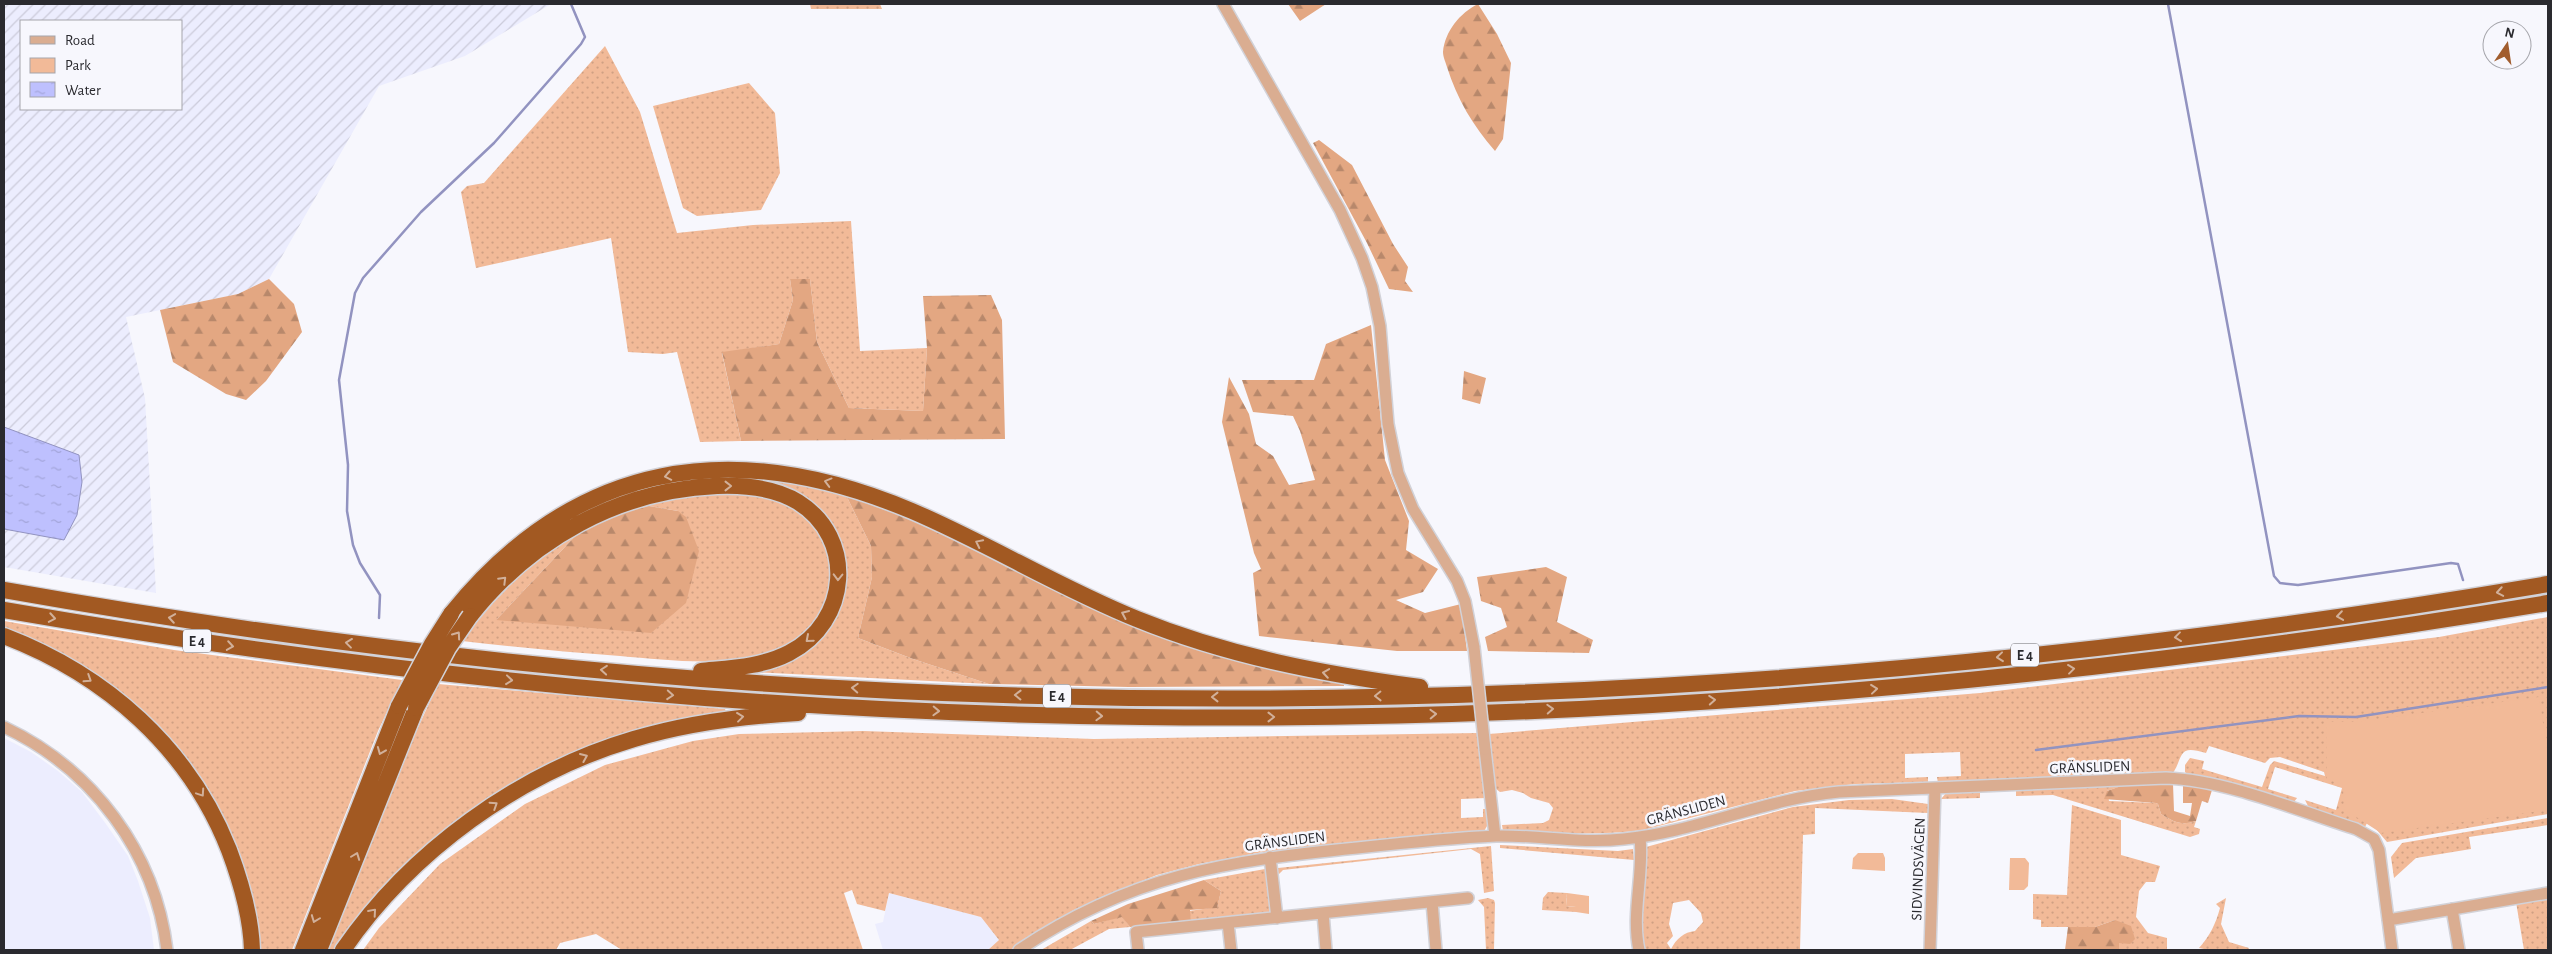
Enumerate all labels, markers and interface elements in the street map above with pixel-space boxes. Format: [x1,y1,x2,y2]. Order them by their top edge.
legend [20,20,182,110]
north arrow [2482,20,2532,70]
text: N [2503,25,2516,41]
text: Road [65,33,95,48]
text: Park [65,58,91,73]
text: Water [65,83,101,98]
one-way arrow [663,470,672,480]
one-way arrow [824,477,833,488]
one-way arrow [724,481,732,491]
one-way arrow [975,539,984,549]
one-way arrow [833,573,844,581]
one-way arrow [497,576,506,585]
one-way arrow [2496,586,2505,596]
one-way arrow [1121,610,1130,620]
one-way arrow [2335,610,2343,621]
one-way arrow [47,612,56,622]
one-way arrow [168,614,176,624]
road number: E 4 [183,630,211,652]
one-way arrow [451,631,460,641]
one-way arrow [2174,631,2182,642]
one-way arrow [806,633,815,642]
one-way arrow [345,638,353,649]
one-way arrow [226,640,234,651]
road number: E 4 [2011,644,2039,666]
one-way arrow [1995,651,2003,662]
one-way arrow [600,665,608,676]
one-way arrow [2067,665,2075,675]
one-way arrow [1322,668,1331,678]
one-way arrow [82,673,91,682]
one-way arrow [505,674,513,685]
one-way arrow [851,683,859,693]
road number: E 4 [1043,684,1071,708]
one-way arrow [1871,684,1879,695]
one-way arrow [667,689,675,700]
one-way arrow [1013,690,1021,700]
one-way arrow [1373,691,1381,701]
one-way arrow [1211,692,1218,702]
one-way arrow [1709,695,1717,706]
one-way arrow [1546,703,1554,714]
one-way arrow [932,706,940,716]
one-way arrow [1429,708,1437,719]
one-way arrow [1095,711,1103,721]
one-way arrow [737,712,745,723]
one-way arrow [1268,712,1275,722]
one-way arrow [377,746,387,755]
one-way arrow [579,753,588,764]
street label: GRÄNSLIDEN [2049,758,2131,776]
one-way arrow [195,787,204,797]
street label: GRÄNSLIDEN [1645,792,1727,828]
one-way arrow [489,802,498,811]
street label: SIDVINDSVÄGEN [1908,817,1928,921]
street label: GRÄNSLIDEN [1244,828,1326,854]
one-way arrow [350,852,360,861]
one-way arrow [367,908,376,917]
one-way arrow [311,914,321,923]

